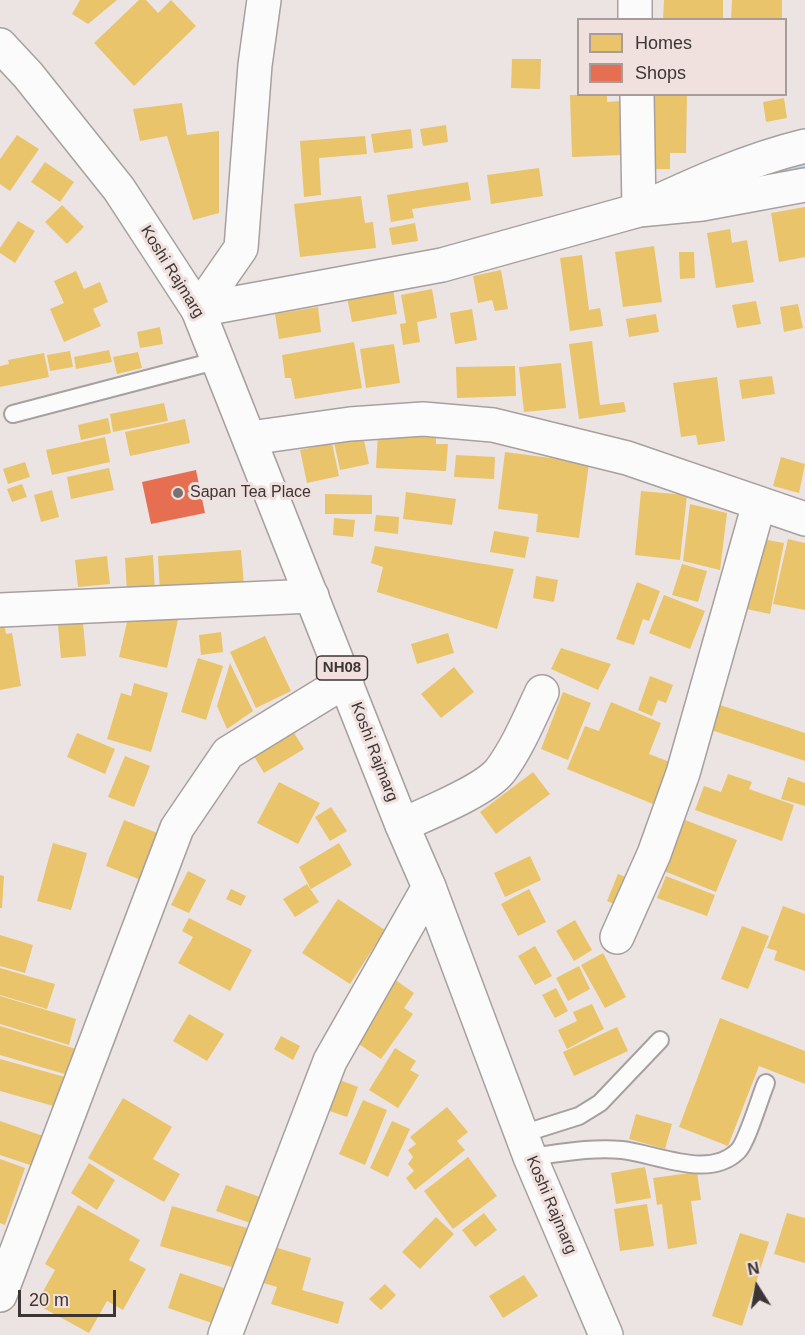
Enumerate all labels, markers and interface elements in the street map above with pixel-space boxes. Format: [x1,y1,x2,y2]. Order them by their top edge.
legend [577,18,787,96]
text: Homes [635,33,692,53]
text: Shops [635,63,686,83]
street label: Koshi Rajmarg [136,222,208,322]
place label: Sapan Tea Place [190,483,311,503]
marker: Sapan Tea Place [171,486,185,500]
road number: NH08 [316,656,368,680]
street label: Koshi Rajmarg [346,700,402,804]
street label: Koshi Rajmarg [522,1153,580,1257]
north arrow [727,1257,787,1317]
text: N [746,1259,761,1278]
scale bar [21,1278,118,1316]
text: 20 m [29,1290,69,1310]

